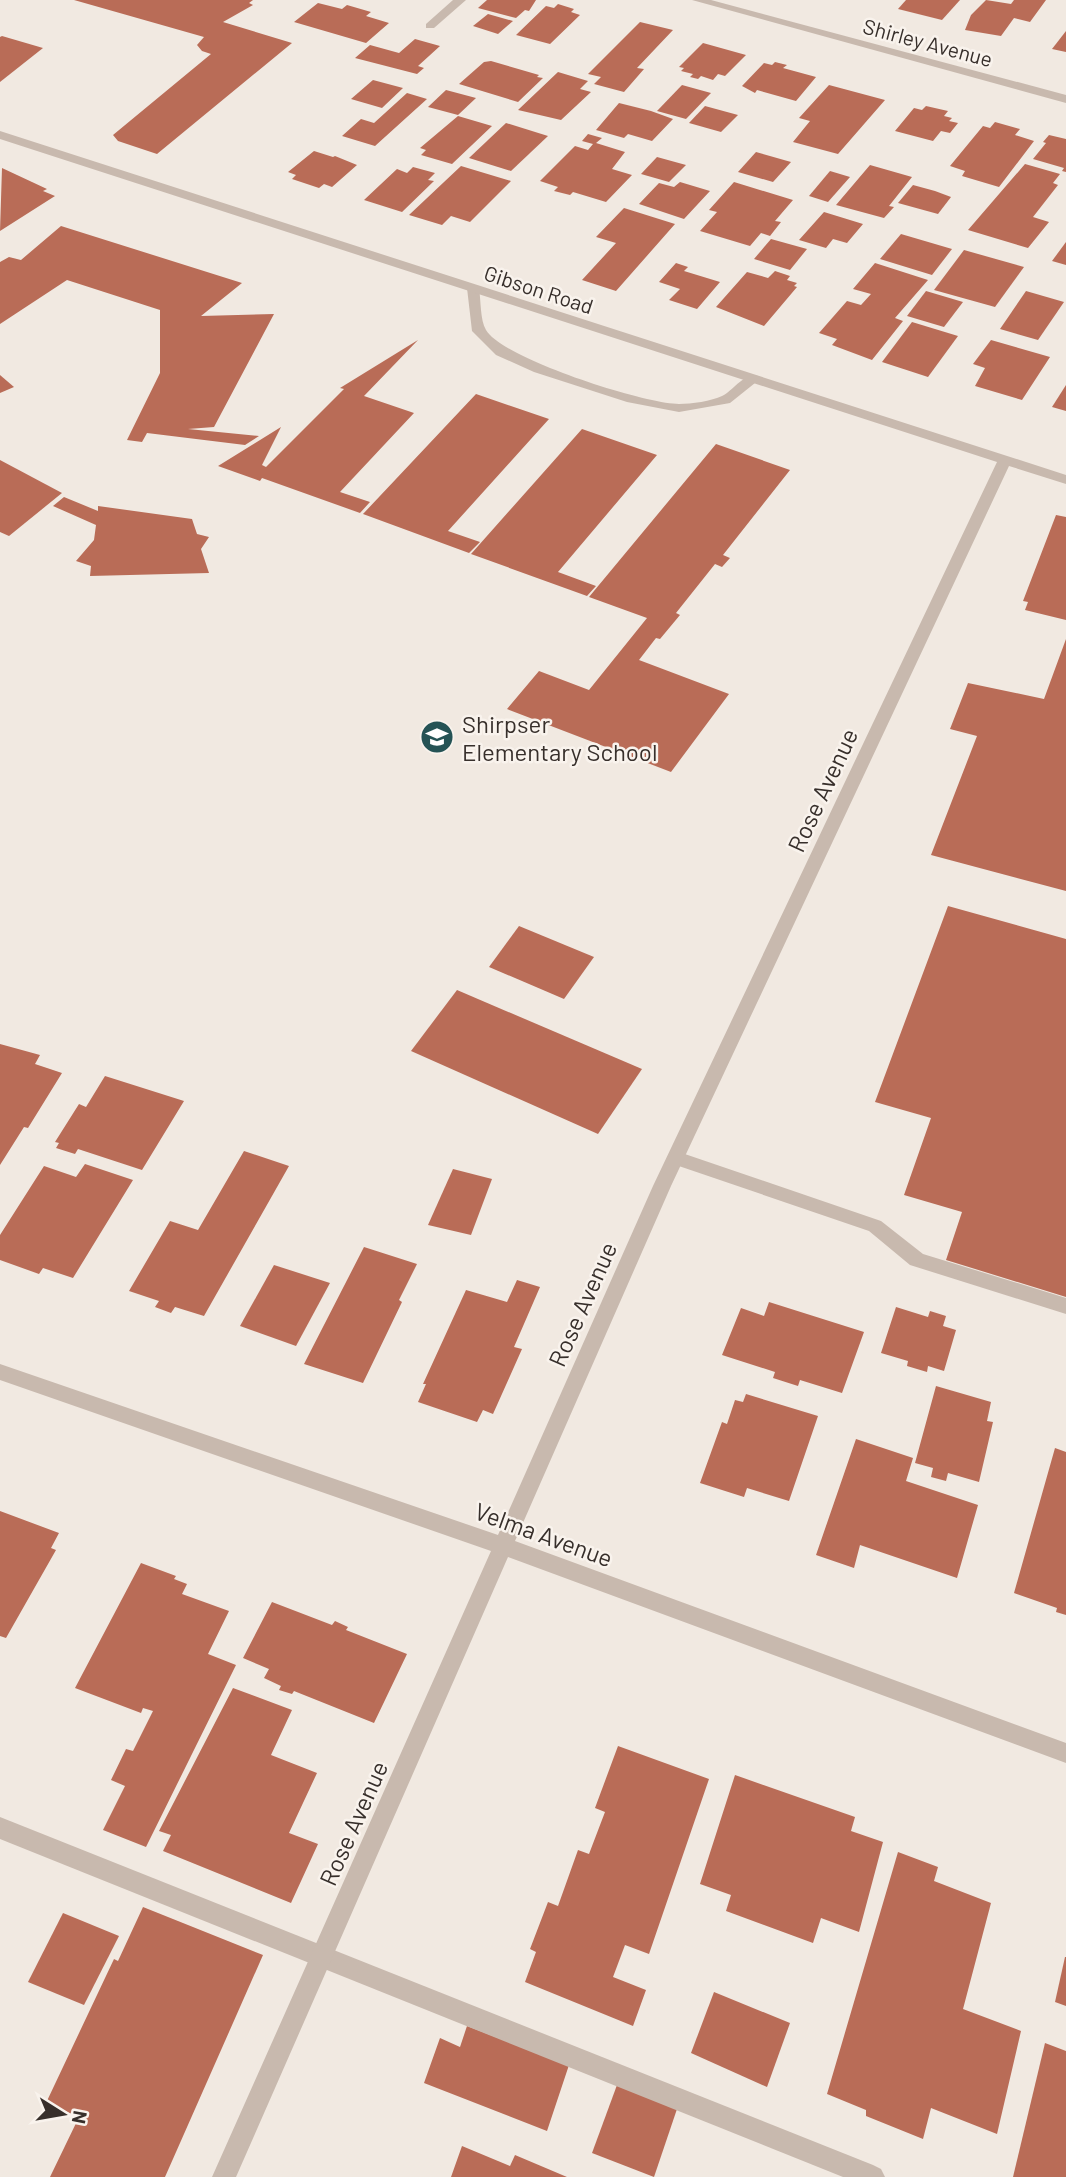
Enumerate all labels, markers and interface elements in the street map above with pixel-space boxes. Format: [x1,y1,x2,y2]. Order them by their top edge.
street label: Shirley Avenue [861,13,995,71]
street label: Gibson Road [481,260,597,318]
place label: Shirpser Elementary School [462,709,657,766]
school or university icon: Shirpser Elementary School [418,718,456,756]
street label: Rose Avenue [781,724,863,856]
street label: Rose Avenue [542,1237,622,1371]
street label: Velma Avenue [471,1496,617,1572]
street label: Rose Avenue [313,1756,393,1890]
north arrow [28,2079,98,2149]
text: N [68,2109,93,2126]

